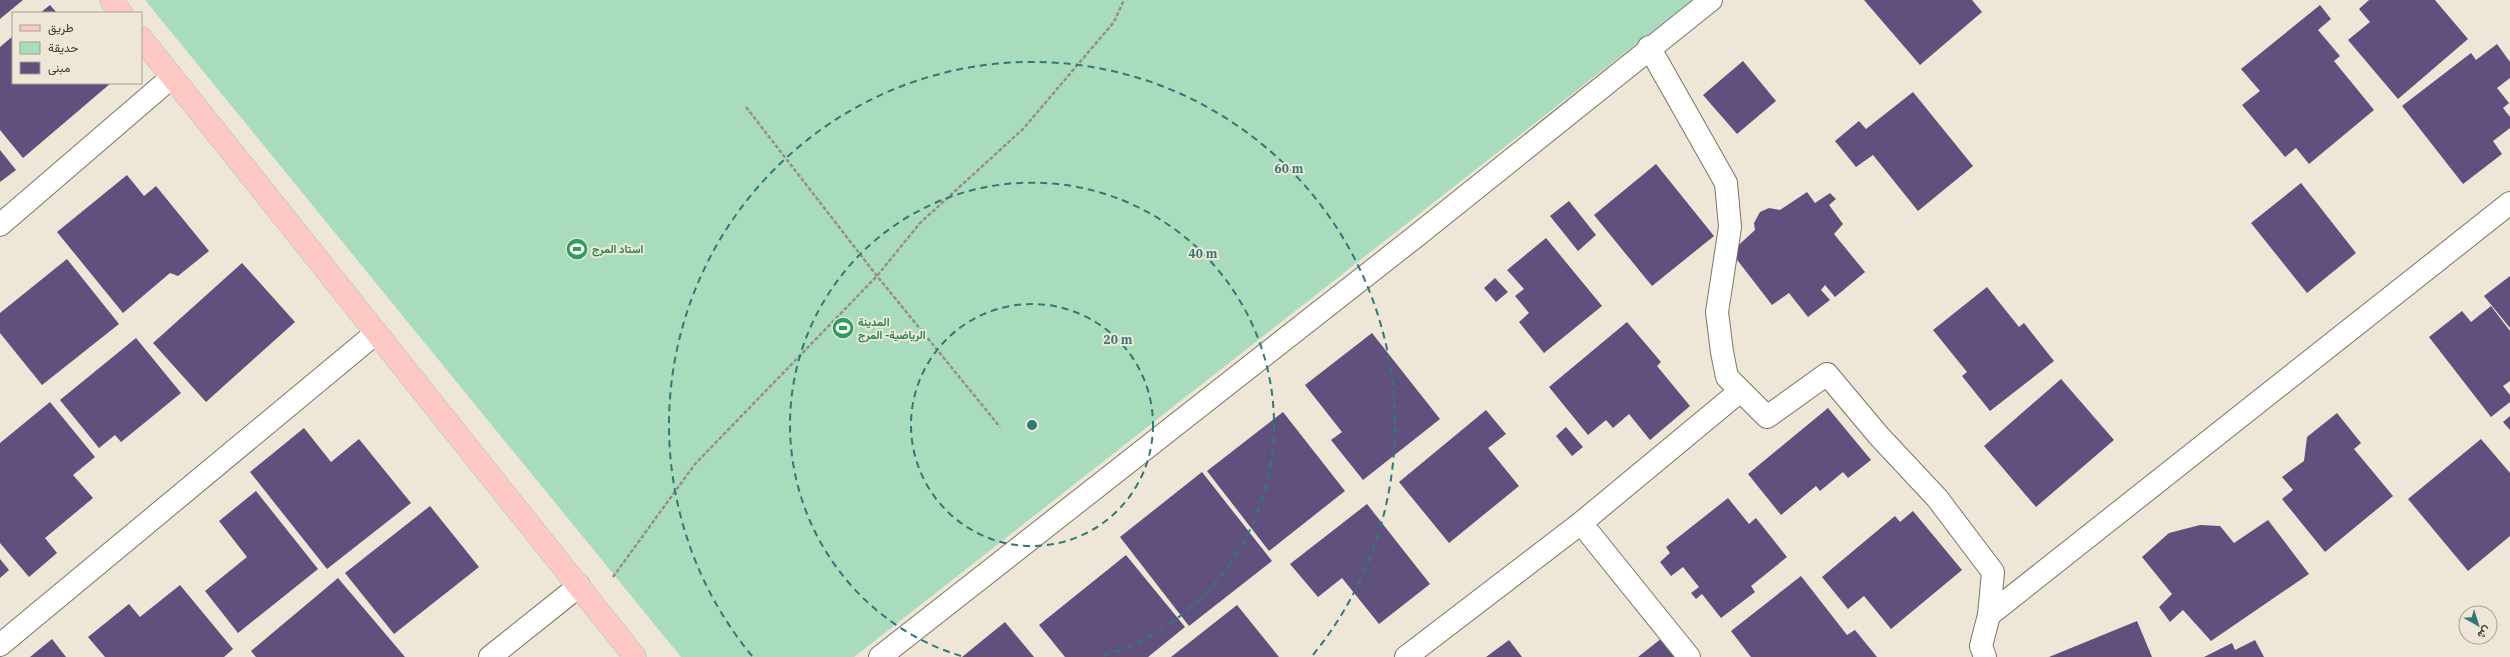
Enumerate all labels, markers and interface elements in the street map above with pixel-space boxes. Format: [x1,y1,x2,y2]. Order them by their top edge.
legend [12,12,142,84]
text: طريق [48,20,74,36]
text: حديقة [48,40,78,55]
text: مبنى [48,60,70,76]
text: 60 m [1275,161,1304,176]
sports icon: استاد المرج [564,236,590,262]
place label: استاد المرج [592,242,643,257]
text: 40 m [1189,246,1218,261]
sports icon: المدينة الرياضية- المرج [830,315,856,341]
place label: المدينة الرياضية- المرج [858,315,926,343]
text: 20 m [1104,332,1133,347]
centre of rings [1025,418,1039,432]
north arrow [2458,605,2498,645]
text: ش [2475,623,2494,642]

